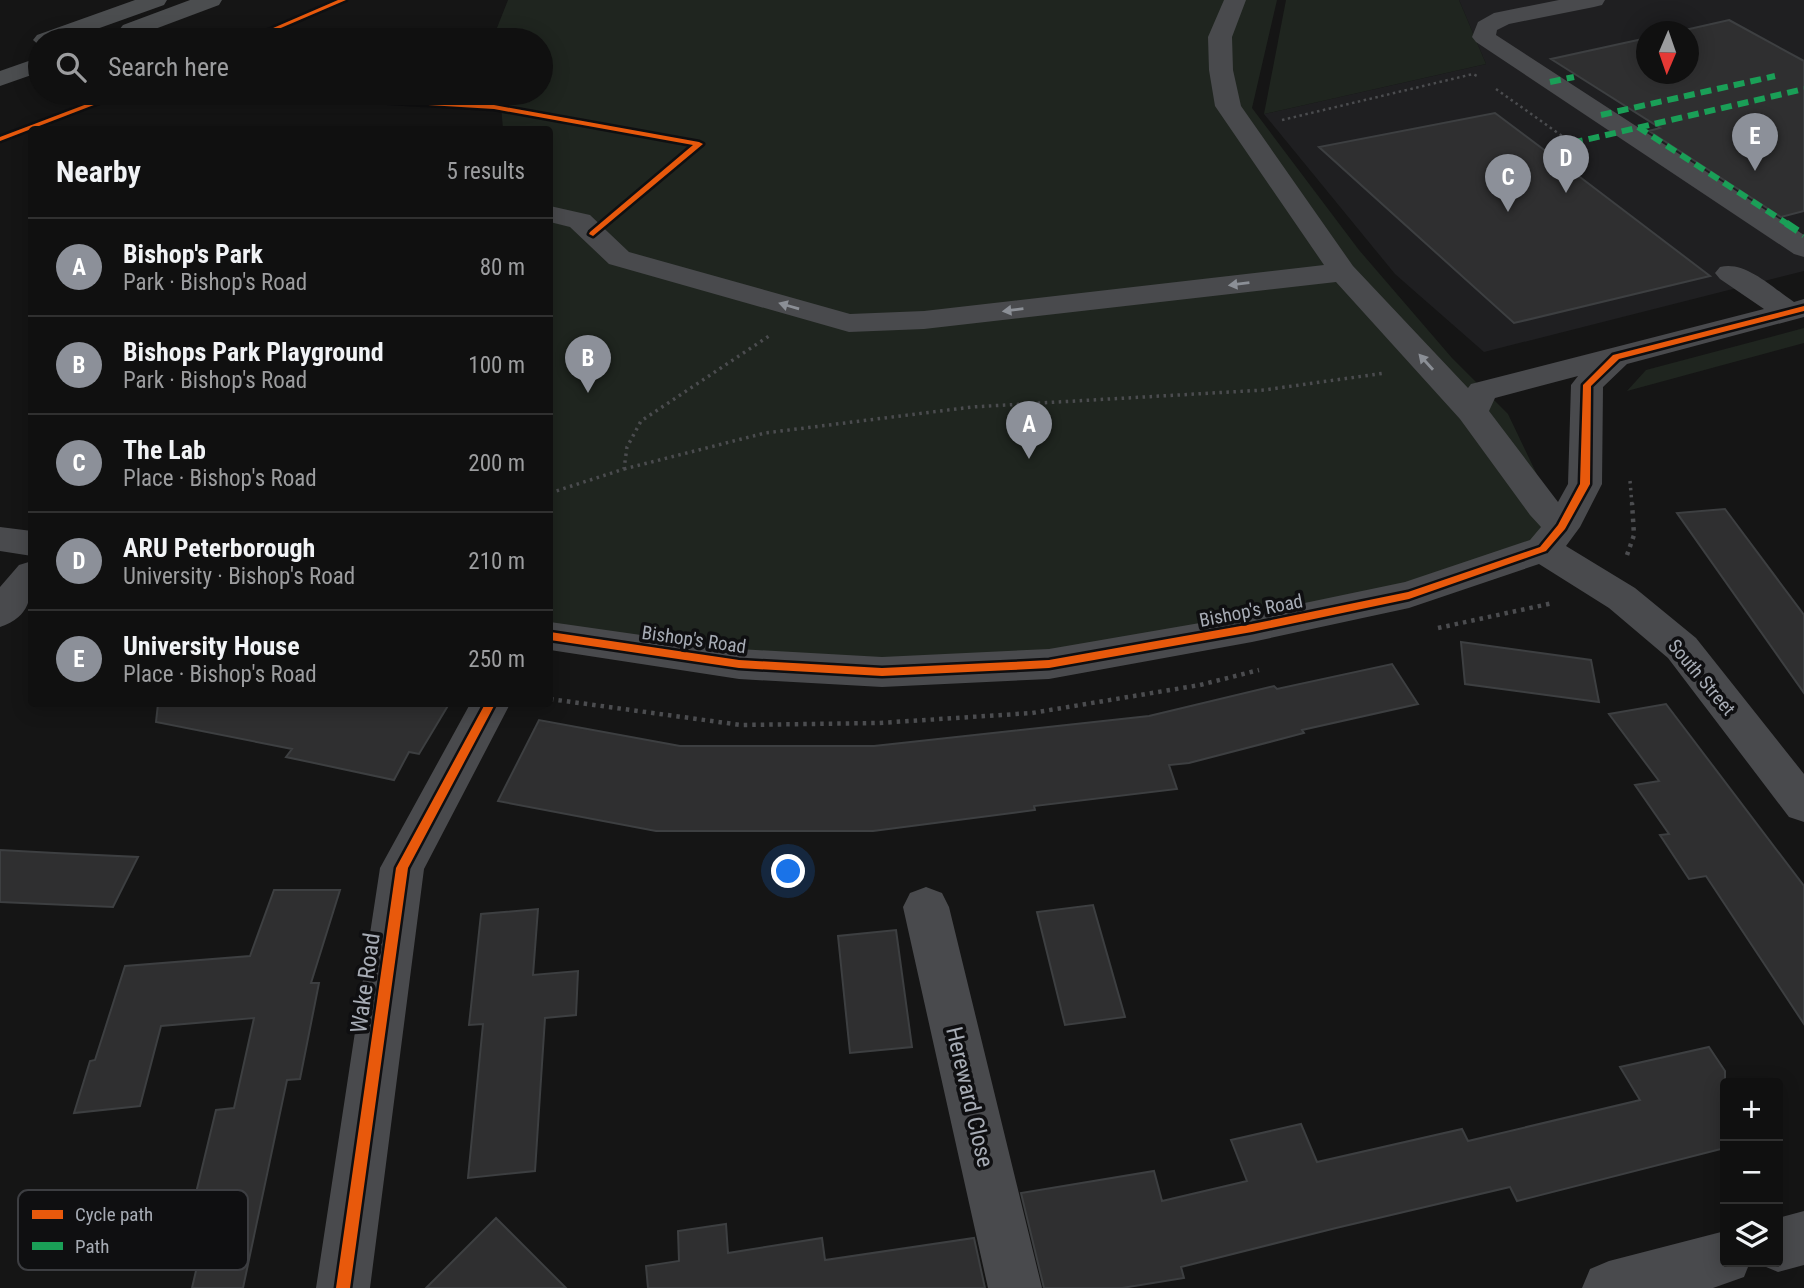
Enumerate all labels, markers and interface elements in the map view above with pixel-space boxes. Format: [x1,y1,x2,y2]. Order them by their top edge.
north arrow [1636,21,1699,84]
search box [28,28,553,105]
icon: search [52,48,90,86]
text: Search here [108,52,229,82]
pin: E [1732,113,1778,171]
pin: D [1543,135,1589,193]
text: Nearby [56,154,141,189]
pin: C [1485,154,1531,212]
text: 5 results [447,158,525,185]
text: Bishop's Park [123,239,263,269]
text: A [72,254,86,281]
text: 80 m [480,254,525,281]
text: Park · Bishop's Road [123,269,307,296]
one-way arrow [1228,278,1250,289]
one-way arrow [778,301,799,311]
one-way arrow [1002,304,1024,315]
pin: B [565,335,611,393]
text: Bishops Park Playground [123,337,384,367]
text: B [73,352,85,379]
text: 100 m [468,352,525,379]
one-way arrow [1418,353,1434,371]
text: Park · Bishop's Road [123,367,307,394]
pin: A [1006,401,1052,459]
text: The Lab [123,435,206,465]
text: C [72,450,86,477]
text: 200 m [468,450,525,477]
text: Place · Bishop's Road [123,465,317,492]
text: ARU Peterborough [123,533,315,563]
text: D [73,548,86,575]
text: 210 m [468,548,525,575]
text: University · Bishop's Road [123,563,355,590]
street label: Bishop's Road [1197,589,1305,632]
street label: Bishop's Road [640,621,748,658]
text: University House [123,631,300,661]
street label: South Street [1663,635,1740,720]
text: E [73,646,85,673]
text: 250 m [468,646,525,673]
text: Place · Bishop's Road [123,661,317,688]
your location [771,854,805,888]
street label: Wake Road [345,931,386,1035]
street label: Hereward Close [940,1024,999,1170]
map controls [1720,1078,1783,1267]
button: + [1720,1078,1783,1141]
button: − [1720,1141,1783,1204]
legend [18,1190,248,1270]
text: Cycle path [75,1203,153,1226]
button: layers [1720,1204,1783,1267]
text: Path [75,1235,109,1258]

